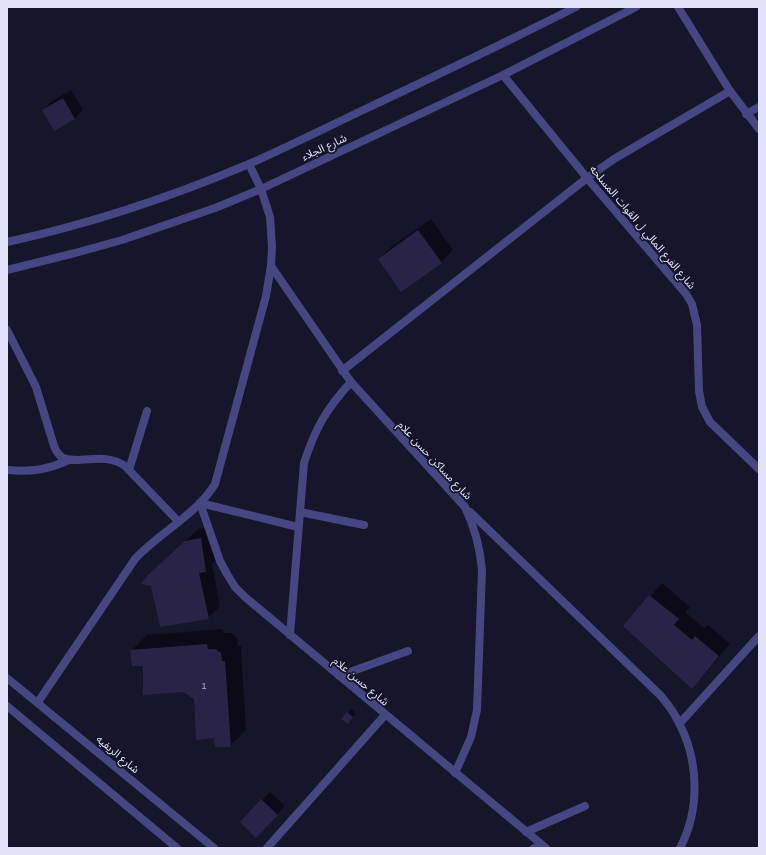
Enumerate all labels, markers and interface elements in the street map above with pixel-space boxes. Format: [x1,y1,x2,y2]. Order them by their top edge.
street label: شارع الجلاء [300,131,350,164]
street label: شارع الفرع المالي ل القوات المسلحه [585,163,699,294]
street label: شارع مساكن حسن علام [394,418,475,503]
street label: شارع حسن علام [329,654,392,709]
house number: 1 [201,681,207,691]
street label: شارع الريفيه [93,733,142,777]

